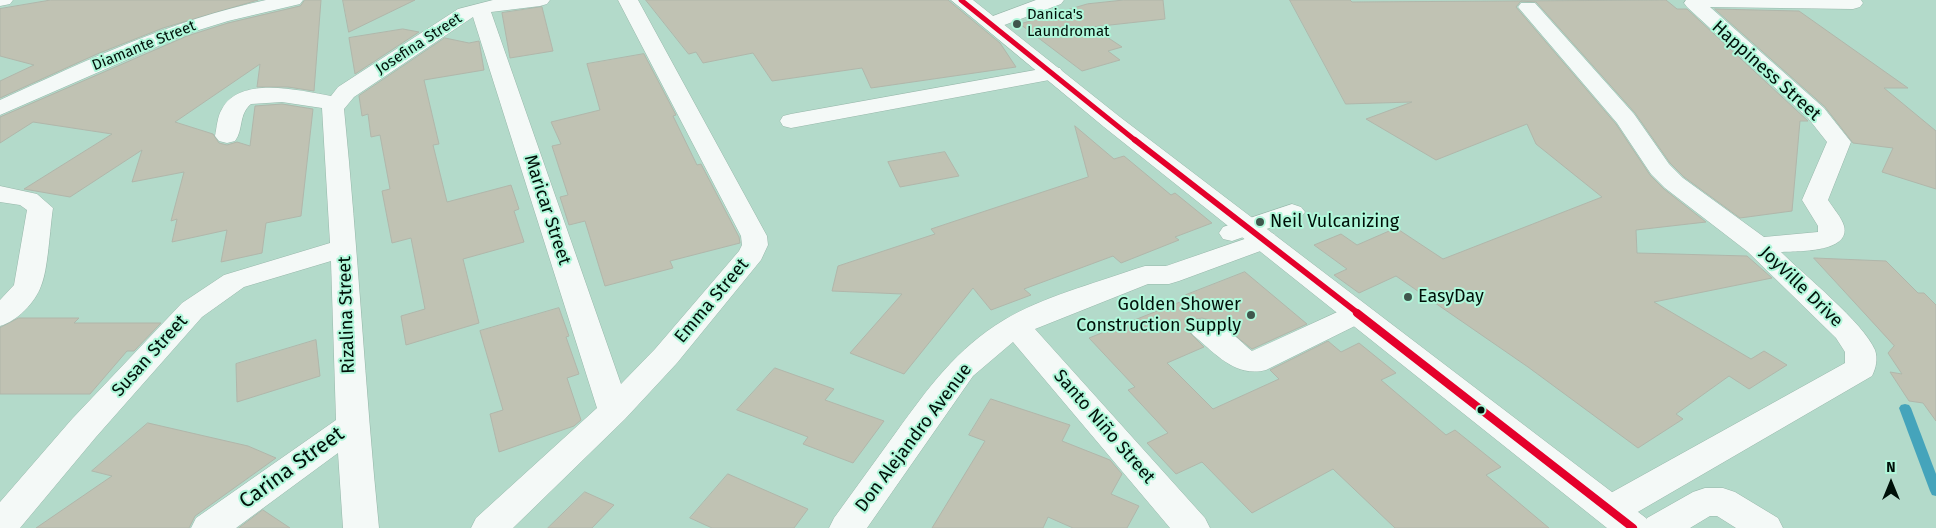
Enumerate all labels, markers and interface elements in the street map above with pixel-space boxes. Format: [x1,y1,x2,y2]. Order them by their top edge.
place label: Danica's Laundromat [1027,6,1109,41]
street label: Josefina Street [373,10,465,78]
street label: Happiness Street [1707,16,1825,126]
street label: Diamante Street [90,17,198,75]
marker: Danica's Laundromat [1011,18,1023,30]
street label: Maricar Street [519,152,575,268]
place label: Neil Vulcanizing [1270,211,1399,233]
marker: Neil Vulcanizing [1254,216,1266,228]
street label: JoyVille Drive [1755,242,1847,332]
street label: Emma Street [670,254,754,348]
street label: Rizalina Street [334,256,360,374]
place label: EasyDay [1418,286,1484,308]
marker: EasyDay [1402,291,1414,303]
place label: Golden Shower Construction Supply [1076,294,1241,336]
marker: Golden Shower Construction Supply [1245,309,1257,321]
street label: Susan Street [108,311,192,401]
street label: Don Alejandro Avenue [851,360,977,516]
street label: Santo Niño Street [1049,366,1159,488]
unlabelled marker [1476,405,1486,415]
street label: Carina Street [235,422,349,514]
north arrow [1866,458,1916,508]
text: N [1886,459,1896,476]

